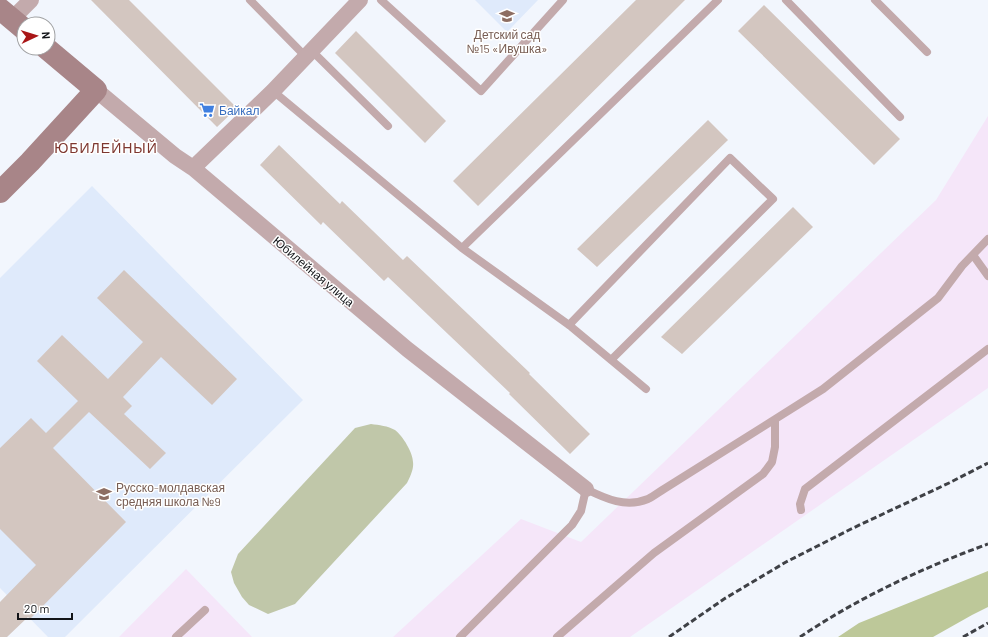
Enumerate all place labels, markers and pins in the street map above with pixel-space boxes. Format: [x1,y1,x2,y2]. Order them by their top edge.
school or university icon: Детский сад №15 «Ивушка» [498,7,516,25]
place label: Детский сад №15 «Ивушка» [466,27,548,56]
supermarket icon: Байкал [198,101,216,119]
place label: Байкал [219,103,259,117]
place label: Русско-молдавская средняя школа №9 [116,480,225,509]
school or university icon: Русско-молдавская средняя школа №9 [95,485,113,503]

